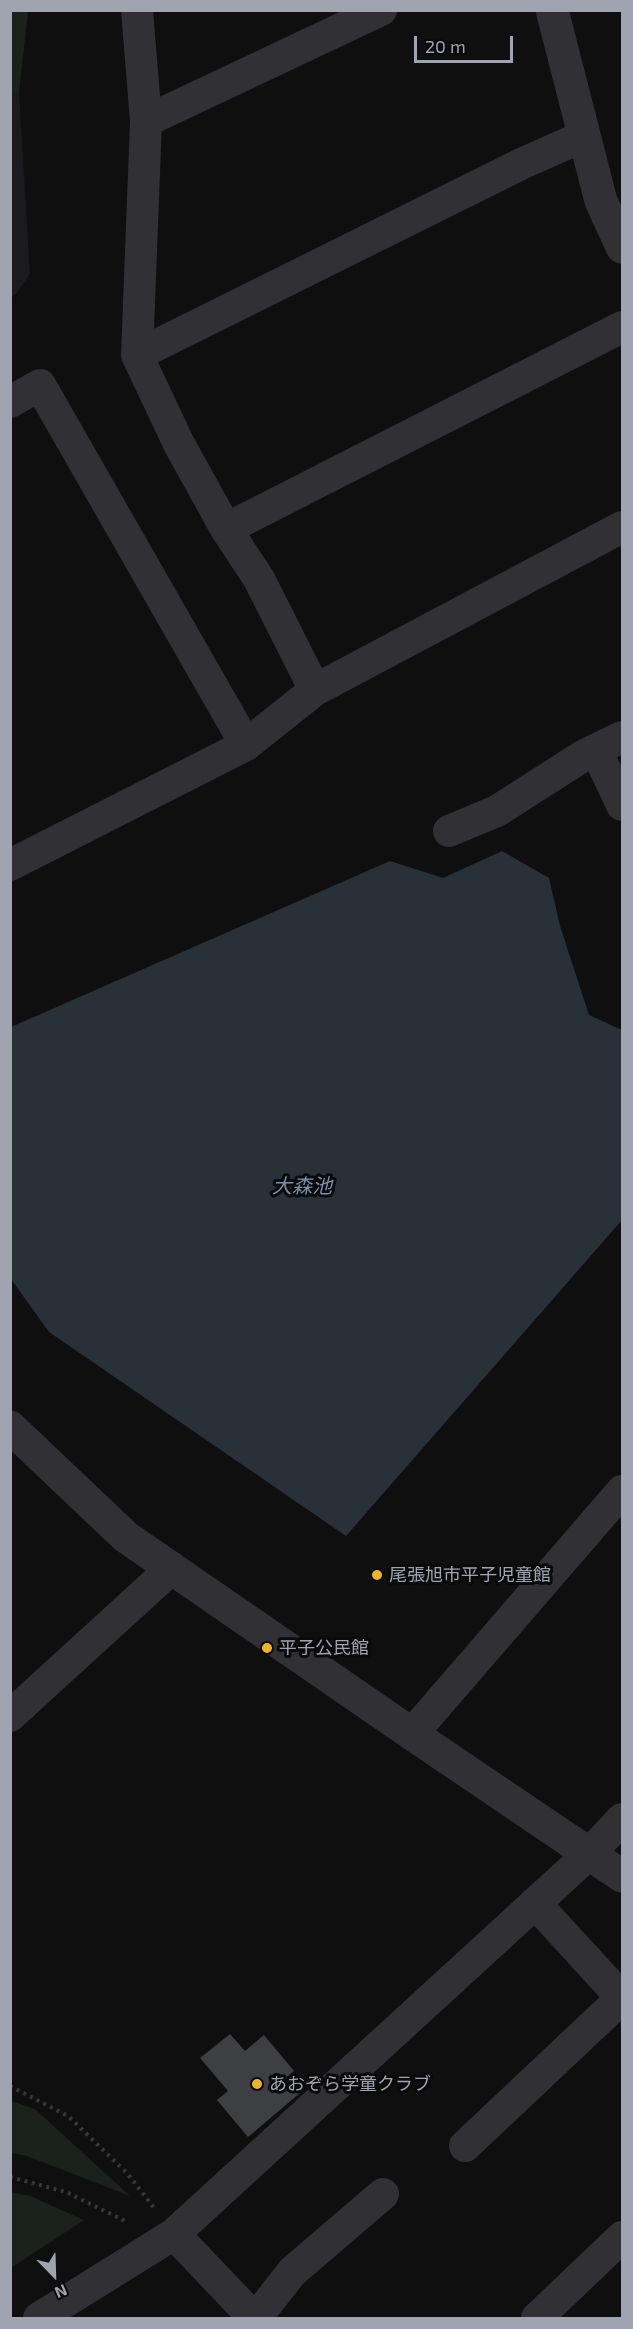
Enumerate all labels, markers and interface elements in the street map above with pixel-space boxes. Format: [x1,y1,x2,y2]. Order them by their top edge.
scale bar [417,24,516,62]
text: 20 m [425,35,466,57]
water label: 大森池 [272,1174,332,1198]
place label: 尾張旭市平子児童館 [389,1564,551,1586]
marker: 尾張旭市平子児童館 [370,1568,384,1582]
place label: 平子公民館 [279,1637,369,1659]
marker: 平子公民館 [260,1641,274,1655]
place label: あおぞら学童クラブ [269,2073,431,2095]
marker: あおぞら学童クラブ [250,2077,264,2091]
north arrow [24,2245,84,2305]
text: N [52,2281,70,2303]

